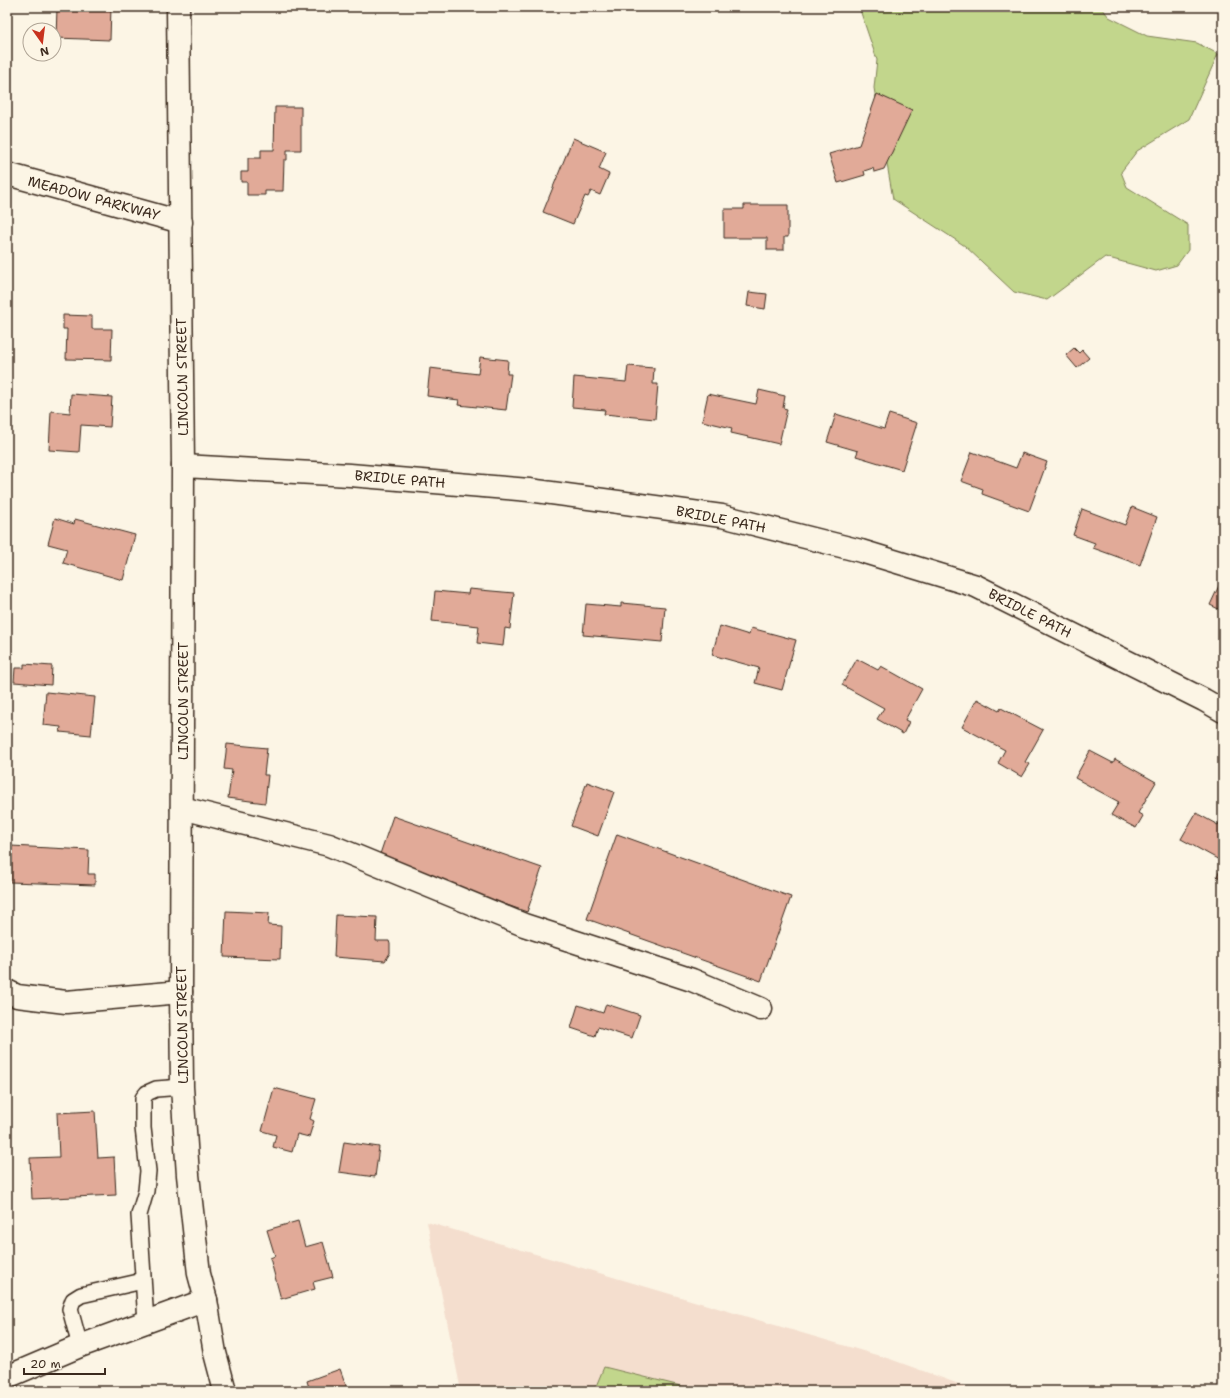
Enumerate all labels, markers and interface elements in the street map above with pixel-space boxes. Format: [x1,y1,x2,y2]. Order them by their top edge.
north arrow [22,22,62,62]
text: N [38,43,50,60]
street label: MEADOW PARKWAY [26,172,163,224]
street label: LINCOLN STREET [172,317,192,436]
street label: BRIDLE PATH [354,466,446,492]
street label: BRIDLE PATH [675,501,767,537]
street label: BRIDLE PATH [985,584,1075,642]
street label: LINCOLN STREET [174,641,192,760]
street label: LINCOLN STREET [172,965,192,1084]
scale bar [24,1350,105,1376]
text: 20 m [30,1356,61,1372]

